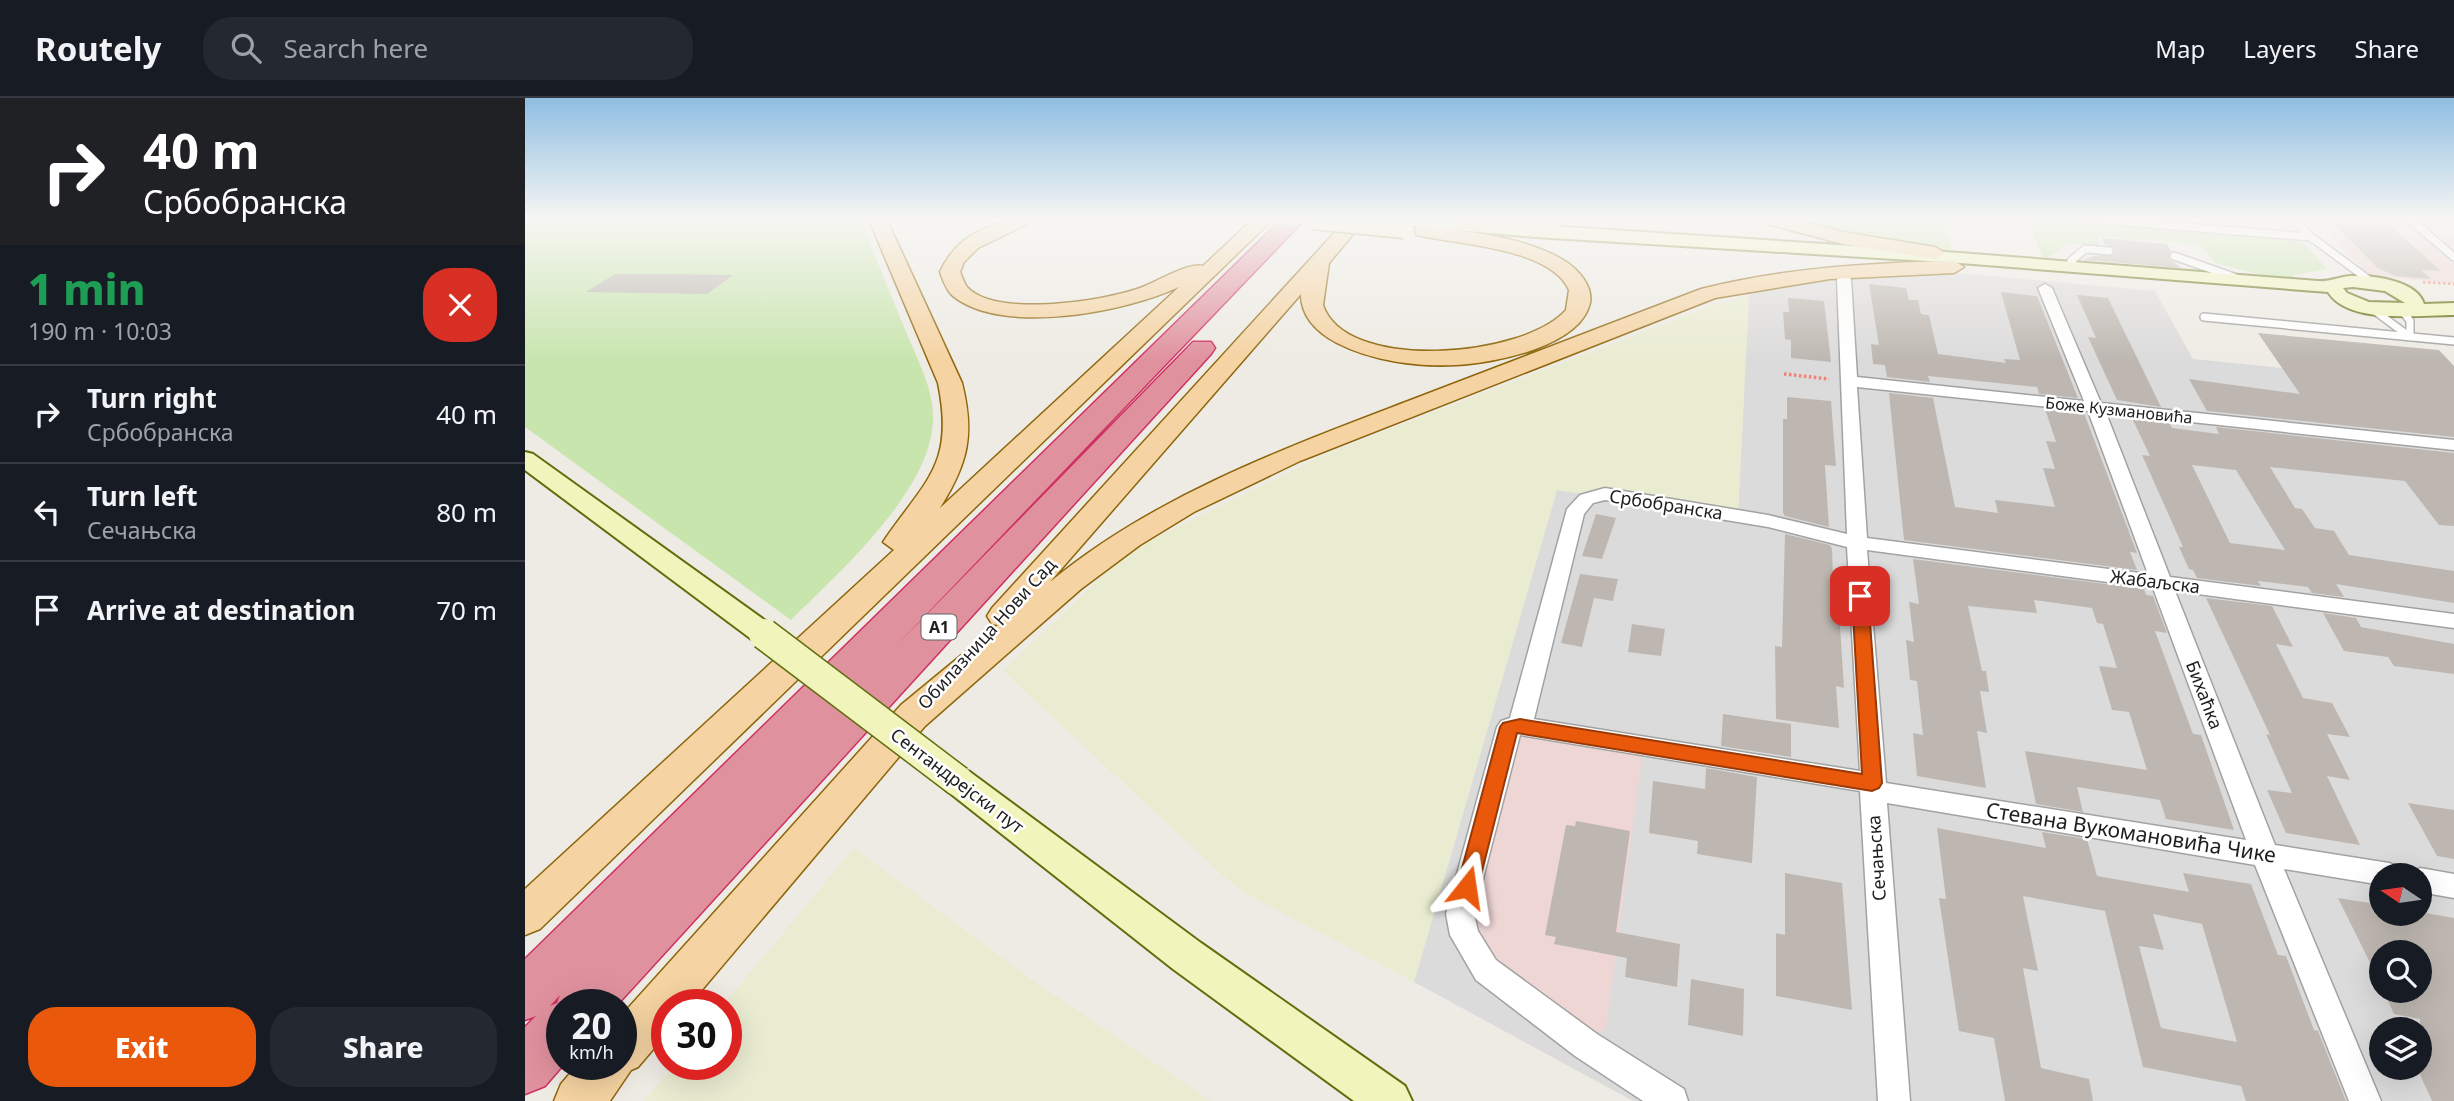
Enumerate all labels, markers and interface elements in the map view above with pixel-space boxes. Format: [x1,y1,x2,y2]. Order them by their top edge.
search box [203,17,693,80]
text: Routely [35,26,161,71]
icon: search [227,29,265,67]
text: Search here [283,30,428,66]
text: Map [2155,32,2205,65]
text: Layers [2243,32,2317,65]
text: Share [2355,32,2419,65]
text: 40 m [143,117,260,183]
icon: right [28,126,119,217]
text: Србобранска [143,180,347,223]
text: 1 min [28,260,145,317]
button: close [423,268,497,342]
text: 190 m · 10:03 [28,315,172,347]
text: Turn right [87,380,217,416]
street label: Боже Кузмановића [2044,391,2194,429]
icon: right [28,395,66,433]
text: 40 m [436,396,497,432]
text: Србобранска [87,416,234,448]
text: Turn left [87,478,198,514]
street label: Србобранска [1608,483,1725,525]
icon: left [28,493,66,531]
text: 80 m [436,494,497,530]
text: Сечањска [87,514,197,546]
street label: Обилазница Нови Сад [912,553,1061,714]
street label: Жабаљска [2109,564,2201,598]
pin [1830,566,1890,626]
icon: arrive [1841,577,1879,615]
icon: arrive [28,591,66,629]
text: Arrive at destination [87,592,356,628]
text: 70 m [436,592,497,628]
road number: A1 [921,614,957,640]
street label: Бихаћка [2181,657,2229,732]
street label: Сентандрејски пут [886,722,1030,839]
street label: Стевана Вукомановића Чике [1984,795,2278,869]
street label: Сечањска [1861,814,1891,902]
position arrow [1430,850,1504,924]
north arrow [2369,863,2433,926]
map controls [2369,863,2432,1080]
button: search [2369,940,2432,1003]
speed limit sign: 30 [651,989,742,1080]
text: 20 [571,1002,612,1049]
button: Exit [28,1007,256,1087]
button: Share [270,1007,497,1087]
button: layers [2369,1017,2432,1080]
text: km/h [569,1040,614,1064]

